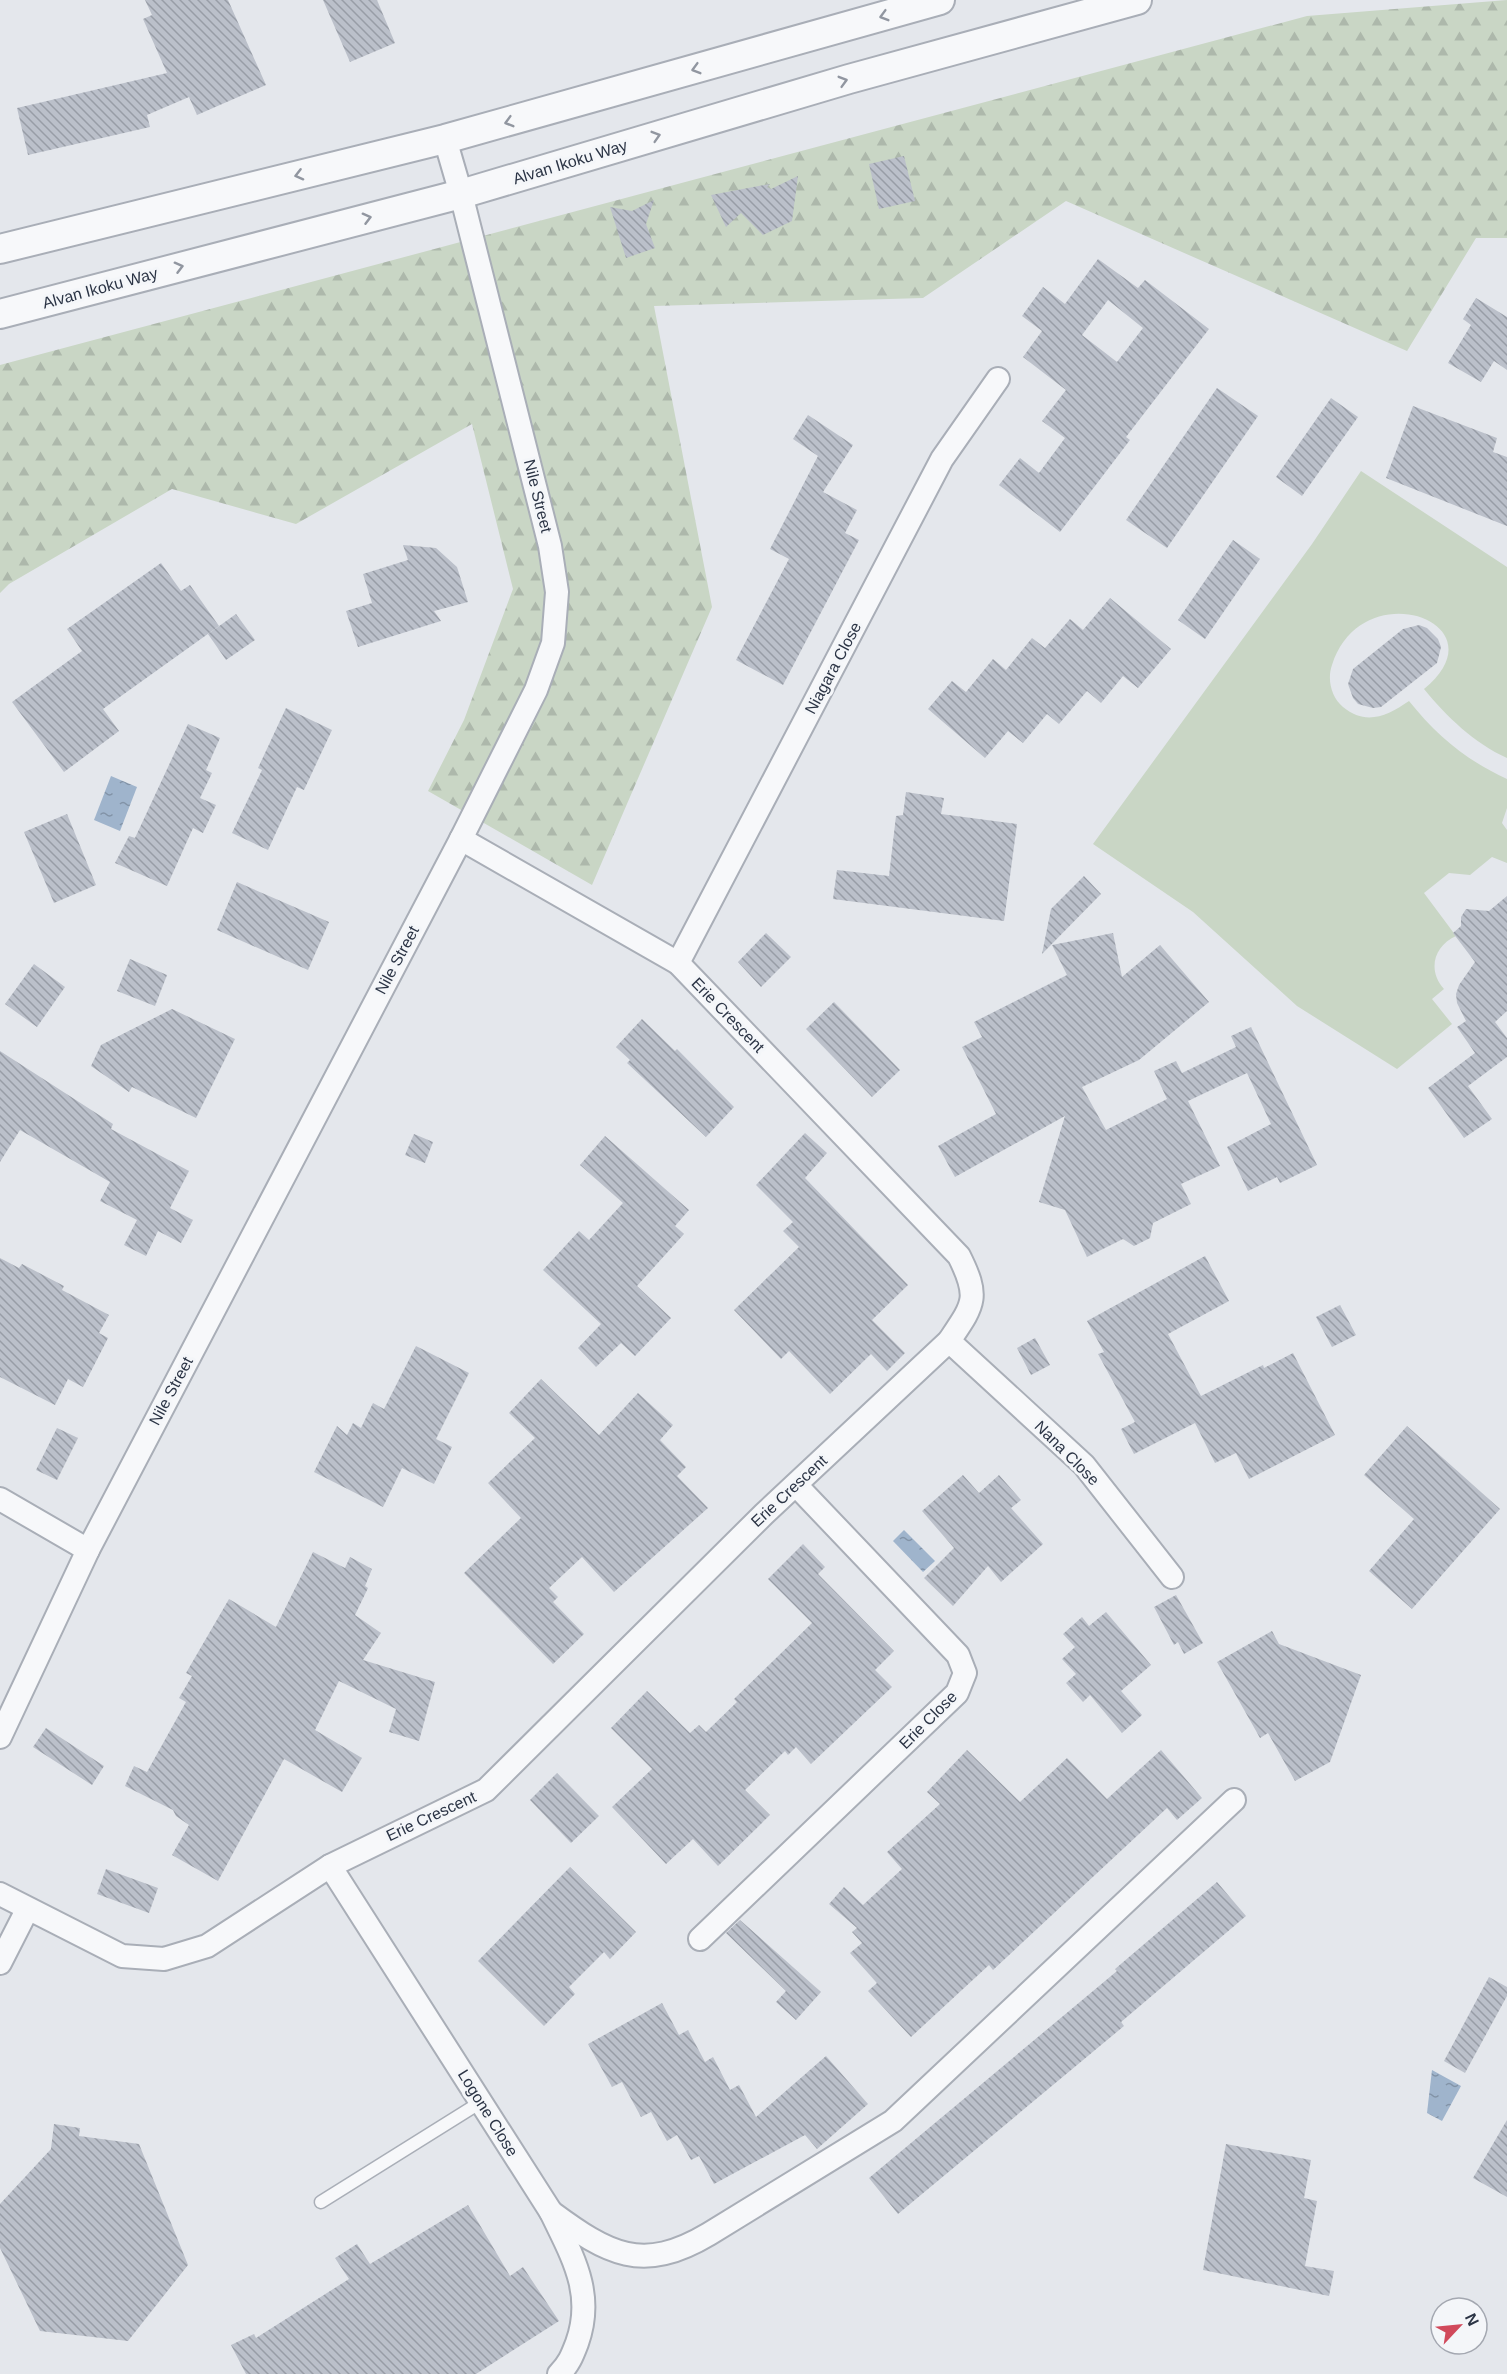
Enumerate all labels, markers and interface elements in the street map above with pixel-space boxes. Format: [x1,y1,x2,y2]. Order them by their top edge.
one-way arrow [879,9,890,21]
one-way arrow [691,62,702,74]
one-way arrow [837,76,848,88]
one-way arrow [504,114,514,127]
one-way arrow [650,131,661,143]
street label: Alvan Ikoku Way [511,137,629,187]
one-way arrow [295,168,305,181]
one-way arrow [362,213,372,226]
one-way arrow [173,262,183,275]
street label: Alvan Ikoku Way [41,264,159,312]
street label: Nile Street [521,458,555,535]
street label: Niagara Close [802,619,864,717]
street label: Nile Street [372,923,422,997]
street label: Erie Crescent [688,974,768,1056]
street label: Nile Street [146,1354,196,1428]
street label: Nana Close [1031,1417,1103,1489]
street label: Erie Crescent [748,1451,831,1530]
street label: Erie Close [896,1688,960,1752]
street label: Erie Crescent [383,1788,479,1844]
street label: Logone Close [455,2067,521,2159]
north arrow [1429,2296,1489,2356]
text: N [1462,2311,1482,2329]

